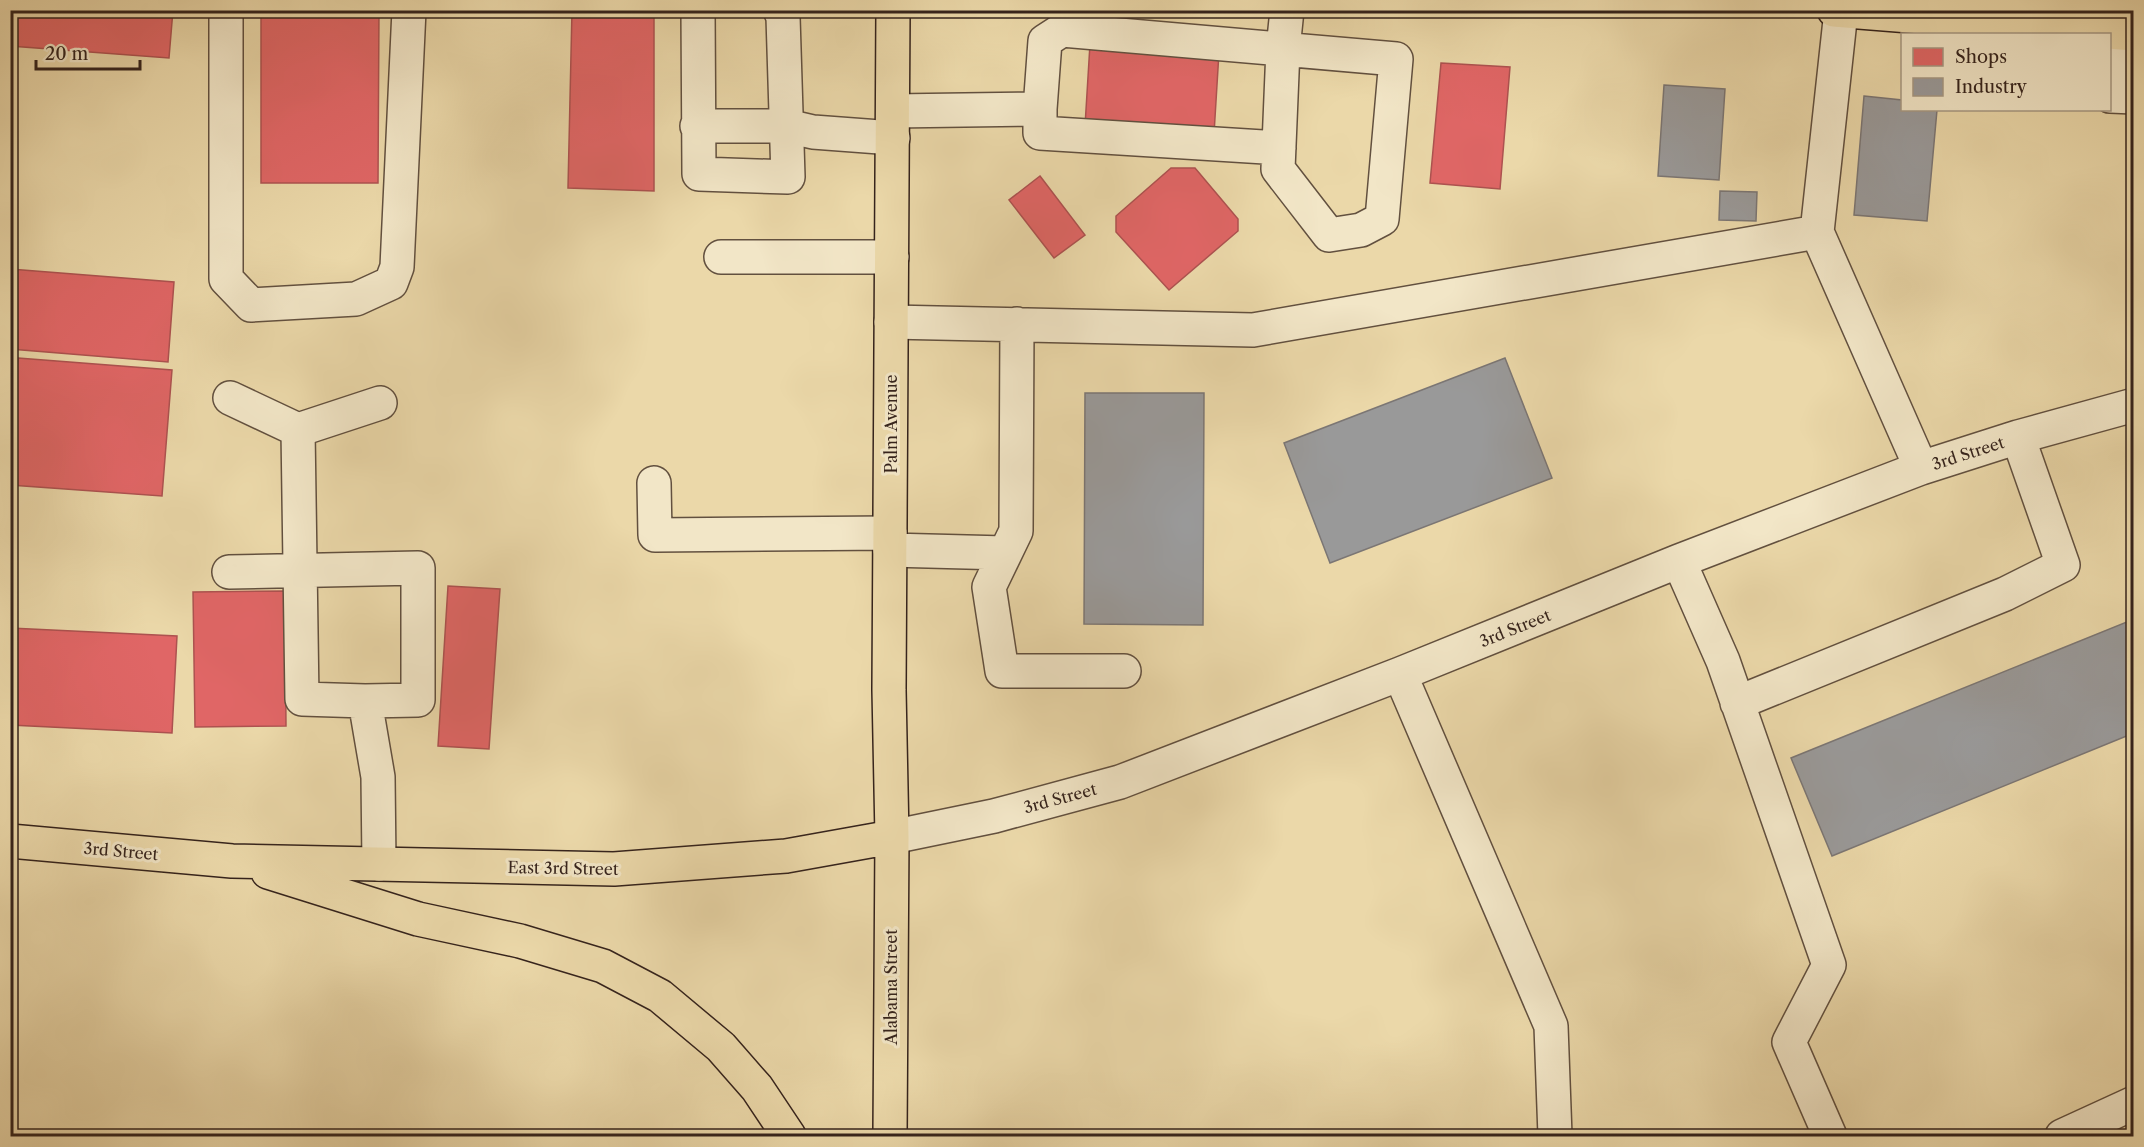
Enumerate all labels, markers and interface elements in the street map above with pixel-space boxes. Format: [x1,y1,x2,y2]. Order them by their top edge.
scale bar [36,33,140,71]
legend [1901,33,2111,111]
text: 20 m [45,43,89,65]
text: Shops [1955,46,2007,68]
text: Industry [1955,76,2028,98]
street label: Palm Avenue [881,375,901,473]
street label: 3rd Street [1929,432,2007,474]
street label: 3rd Street [1477,605,1554,651]
street label: 3rd Street [1021,779,1099,817]
street label: 3rd Street [83,838,159,864]
street label: East 3rd Street [507,857,619,879]
street label: Alabama Street [881,929,901,1046]

